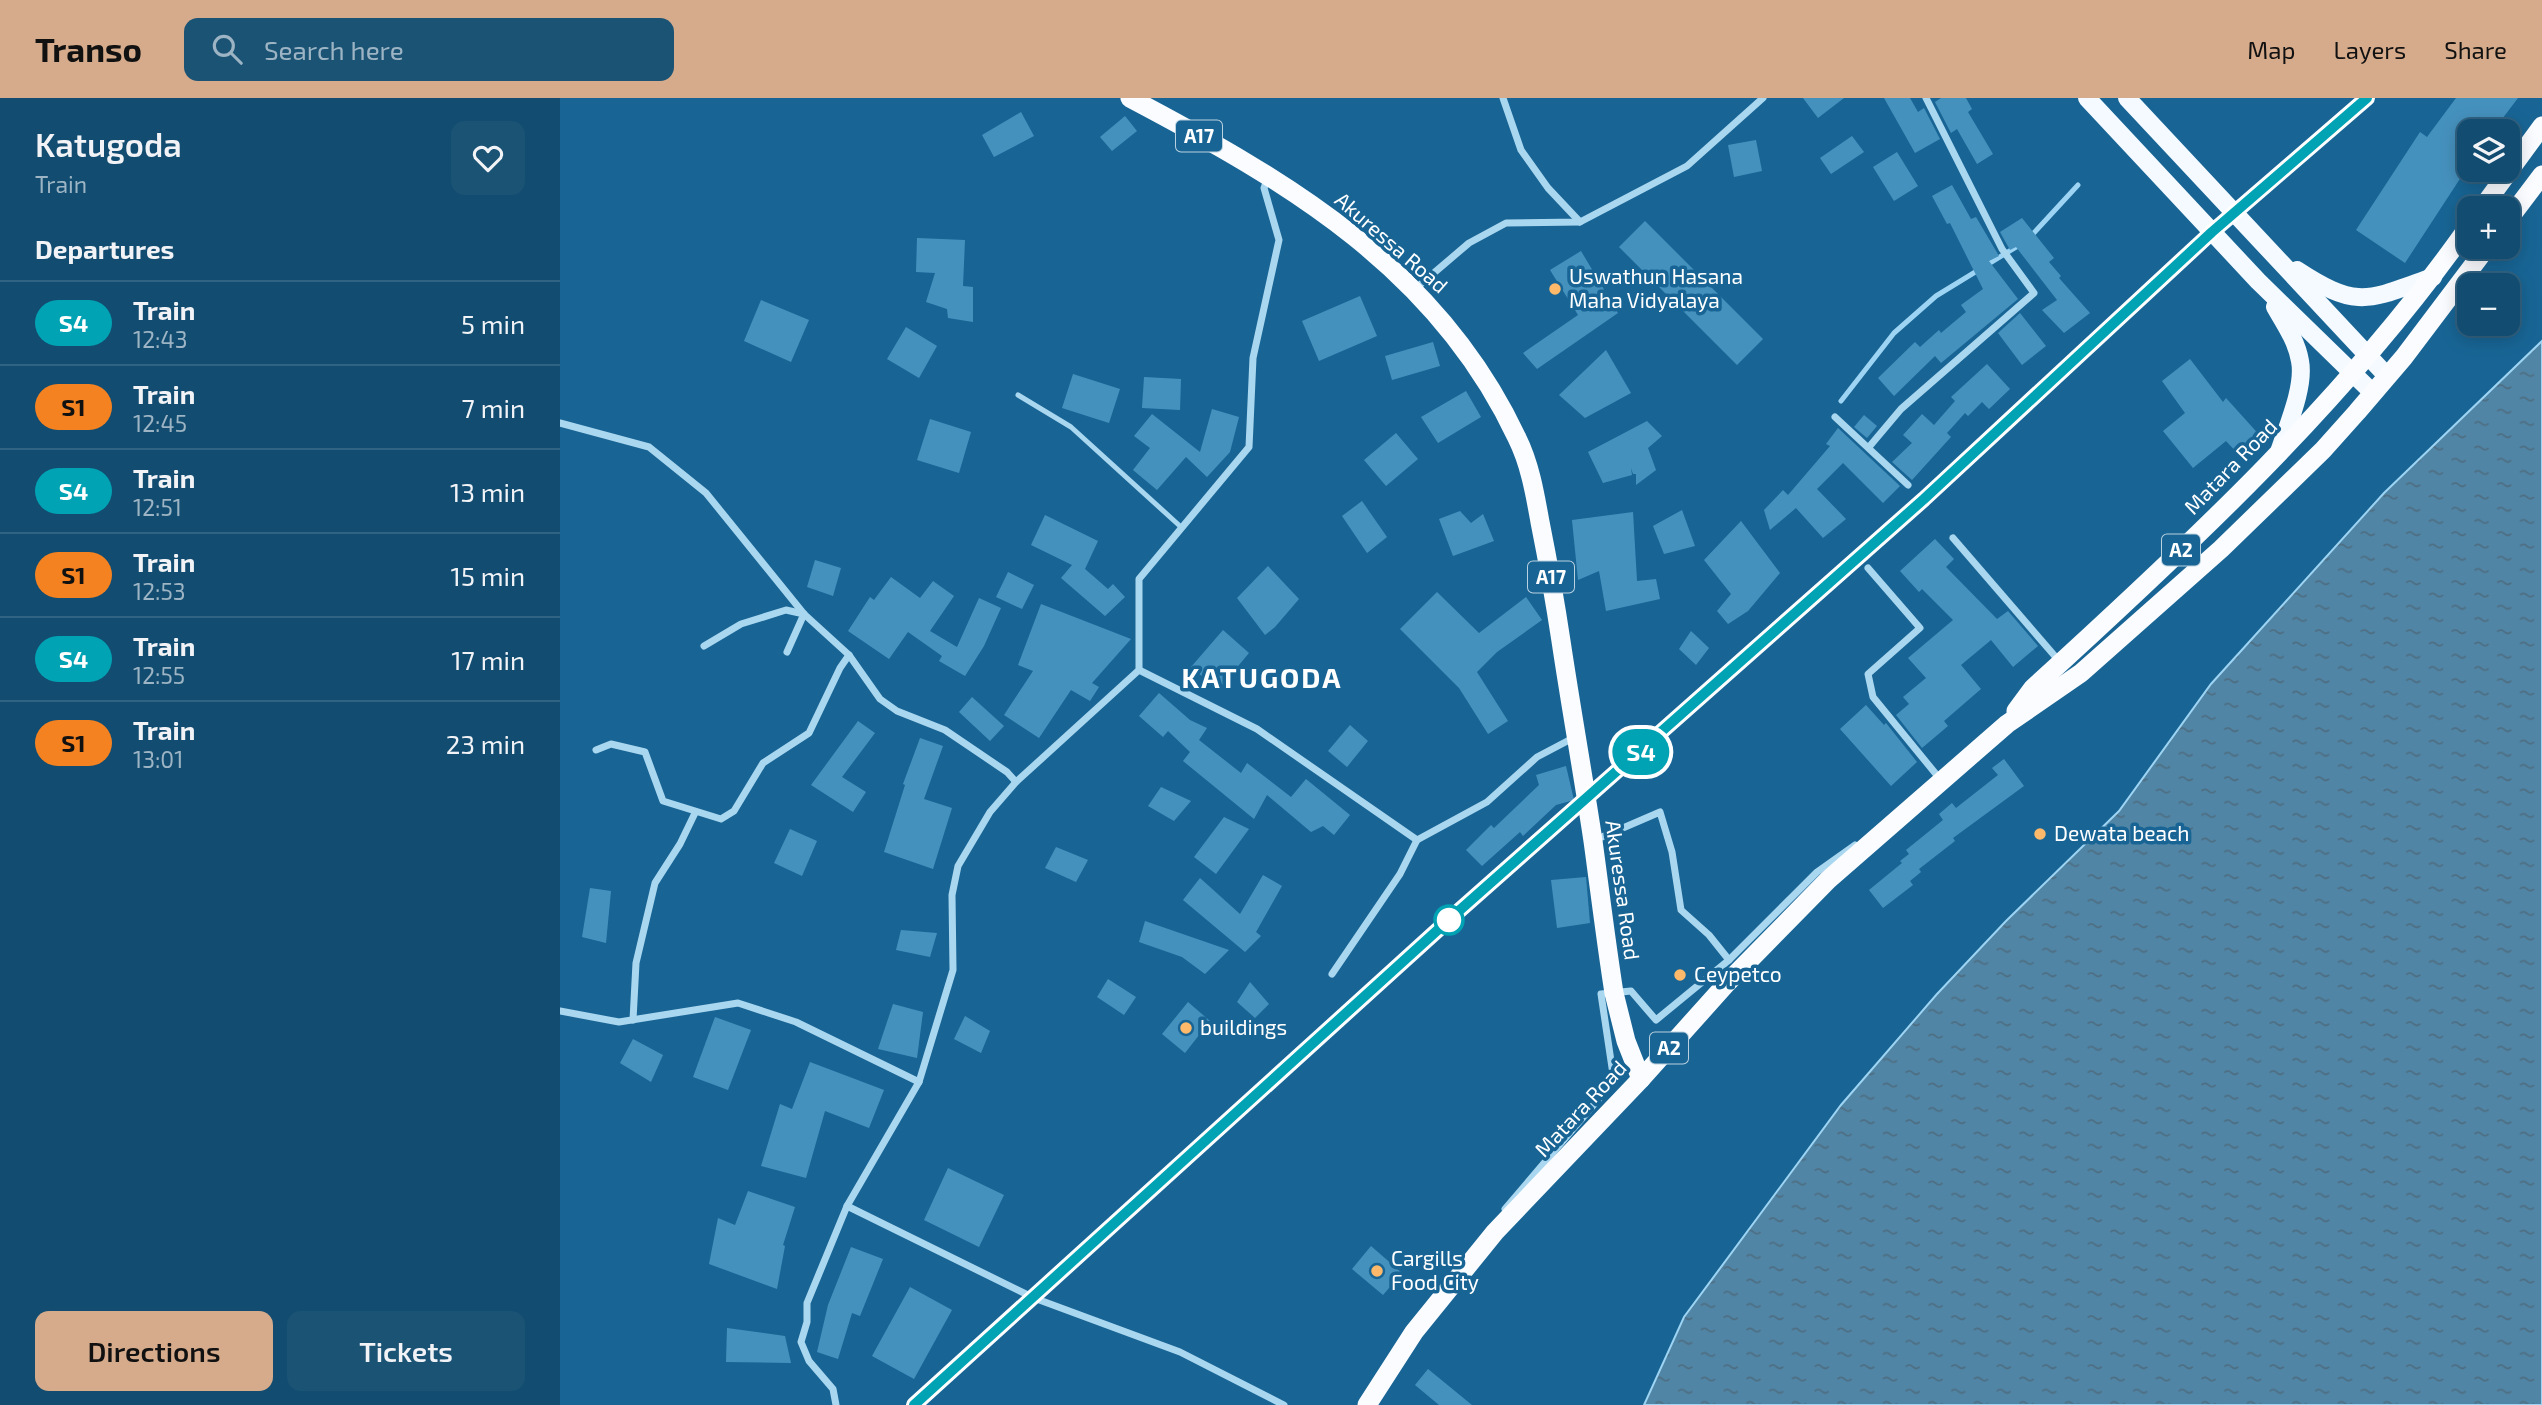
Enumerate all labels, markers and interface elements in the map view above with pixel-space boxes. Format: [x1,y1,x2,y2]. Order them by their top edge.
search box [184,18,674,81]
text: Transo [35,29,142,69]
icon: search [208,30,246,68]
text: Search here [264,34,404,65]
text: Map [2247,35,2295,64]
text: Layers [2333,35,2406,64]
text: Share [2444,35,2507,64]
map controls [2457,119,2520,336]
button: layers [2457,119,2520,182]
road number: A17 [1176,120,1222,152]
button: heart [451,121,525,195]
text: Katugoda [35,124,182,164]
text: Train [35,170,87,198]
street label: Akuressa Road [1331,186,1453,298]
button: + [2457,196,2520,259]
text: Departures [35,233,174,264]
place label: Uswathun Hasana Maha Vidyalaya [1569,263,1743,312]
button: − [2457,273,2520,336]
marker: Uswathun Hasana Maha Vidyalaya [1547,281,1563,297]
text: Train [133,294,195,325]
text: S4 [59,308,88,337]
text: 5 min [461,308,525,339]
text: 12:43 [133,325,187,353]
text: Train [133,378,195,409]
text: S1 [61,392,86,421]
text: 7 min [462,392,525,423]
text: 12:45 [133,409,187,437]
street label: Matara Road [2178,413,2281,519]
text: Train [133,462,195,493]
text: S4 [59,476,88,505]
text: 13 min [450,476,525,507]
text: 12:51 [133,493,182,521]
road number: A2 [2162,534,2200,565]
text: Train [133,546,195,577]
text: S1 [61,560,86,589]
text: 15 min [451,560,525,591]
road number: A17 [1528,562,1574,592]
text: 12:53 [133,577,186,605]
text: Train [133,630,195,661]
text: S4 [59,644,88,673]
text: 17 min [451,644,525,675]
district label: KATUGODA [1181,660,1343,694]
text: 12:55 [133,661,185,689]
text: Train [133,714,195,745]
text: S1 [61,728,86,757]
text: 23 min [446,728,525,759]
line badge: S4 [1610,729,1672,775]
text: S4 [1626,737,1656,766]
text: 13:01 [133,745,183,773]
street label: Akuressa Road [1601,818,1646,961]
place label: Dewata beach [2054,820,2189,845]
marker: Dewata beach [2032,826,2048,842]
unlabelled marker [1434,905,1464,935]
place label: Ceypetco [1694,961,1782,986]
marker: Ceypetco [1672,967,1688,983]
place label: buildings [1200,1014,1287,1039]
marker: buildings [1178,1020,1194,1036]
road number: A2 [1650,1032,1688,1064]
street label: Matara Road [1529,1055,1631,1161]
place label: Cargills Food City [1391,1245,1479,1294]
marker: Cargills Food City [1369,1263,1385,1279]
button: Directions [35,1311,273,1391]
button: Tickets [287,1311,525,1391]

